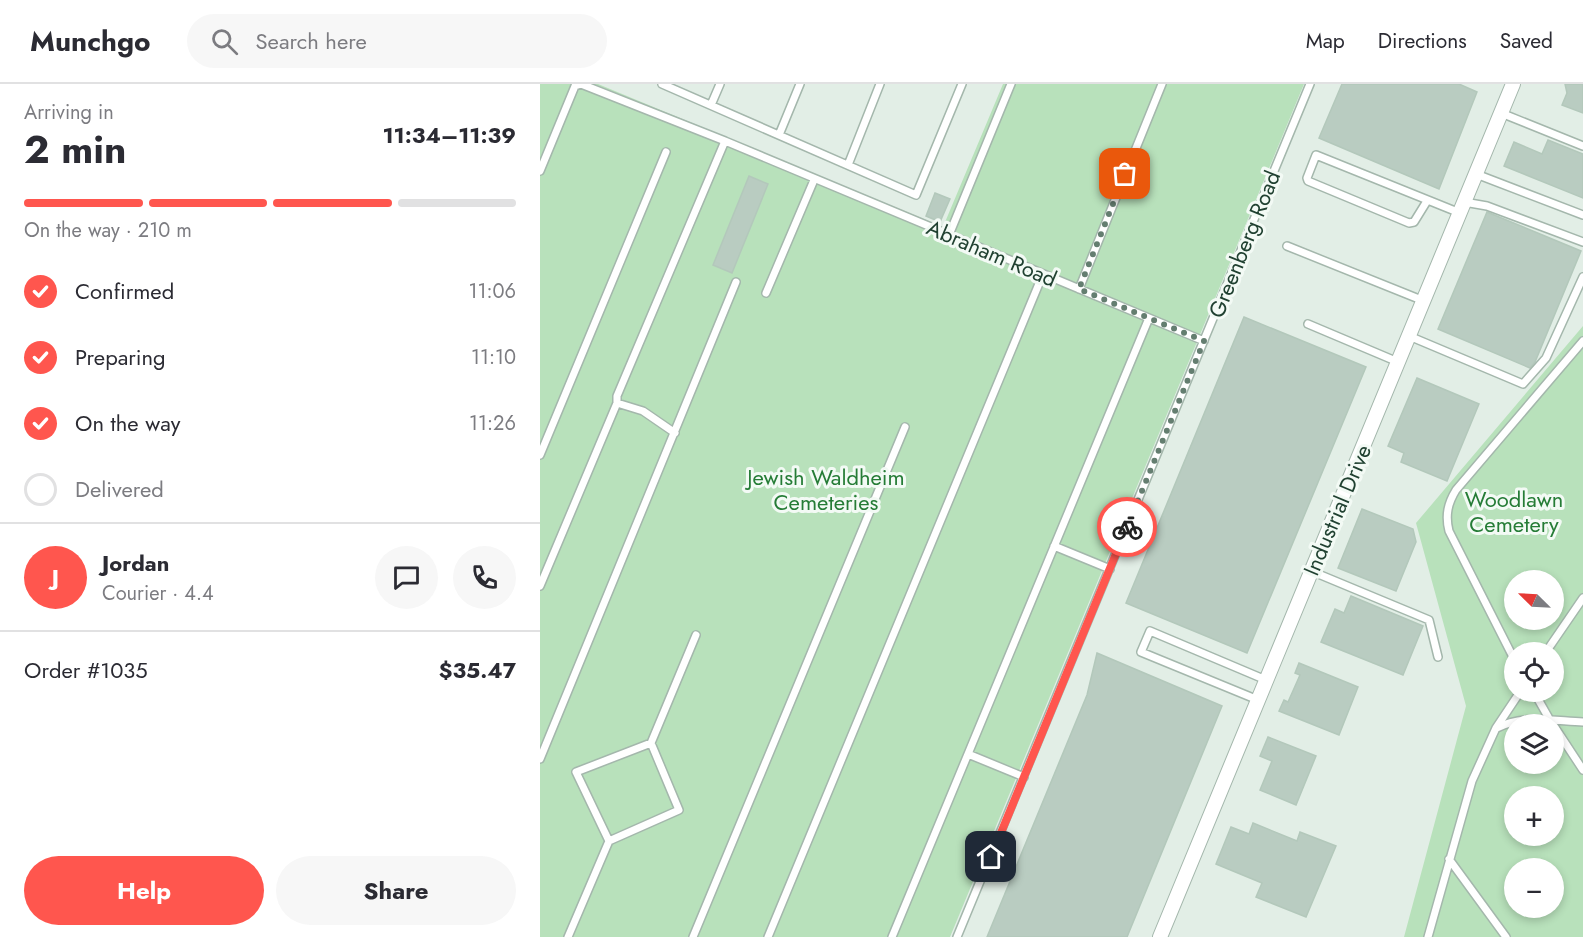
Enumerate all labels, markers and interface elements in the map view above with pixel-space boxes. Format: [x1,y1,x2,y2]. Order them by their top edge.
search box [187,14,607,68]
text: Munchgo [30,21,151,62]
icon: search [208,25,241,58]
text: Search here [256,25,367,57]
text: Map [1306,26,1345,56]
text: Directions [1378,26,1467,56]
text: Saved [1500,26,1553,56]
text: Arriving in [24,98,114,127]
text: 11:34–11:39 [382,119,516,151]
text: 2 min [24,121,126,178]
pin [1099,148,1150,199]
icon: bag [1108,157,1141,190]
street label: Greenberg Road [1200,166,1288,322]
street label: Abraham Road [922,211,1062,295]
text: On the way · 210 m [24,216,192,245]
icon: check [24,275,57,308]
text: Confirmed [75,275,174,307]
text: 11:06 [468,277,516,306]
icon: check [24,341,57,374]
text: Preparing [75,341,166,373]
text: 11:10 [471,343,516,372]
icon: check [24,407,57,440]
text: On the way [75,407,180,439]
text: 11:26 [469,409,516,438]
street label: Industrial Drive [1295,439,1379,581]
park label: Jewish Waldheim Cemeteries [744,461,905,518]
text: Delivered [75,473,164,505]
park label: Woodlawn Cemetery [1465,483,1563,540]
courier [1097,497,1157,557]
icon: bike [1111,511,1144,544]
button: chat [375,546,438,609]
button: phone [453,546,516,609]
text: Jordan [102,547,169,579]
text: J [52,561,59,593]
north arrow [1504,570,1564,630]
map controls [1504,570,1564,918]
text: Courier · 4.4 [102,579,214,608]
button: locate [1504,642,1564,702]
text: Order #1035 [24,654,148,686]
text: $35.47 [439,654,516,686]
button: layers [1504,714,1564,774]
button: + [1504,786,1564,846]
pin [965,831,1016,882]
icon: home [974,840,1007,873]
button: Help [24,856,264,925]
button: Share [276,856,516,925]
button: − [1504,858,1564,918]

